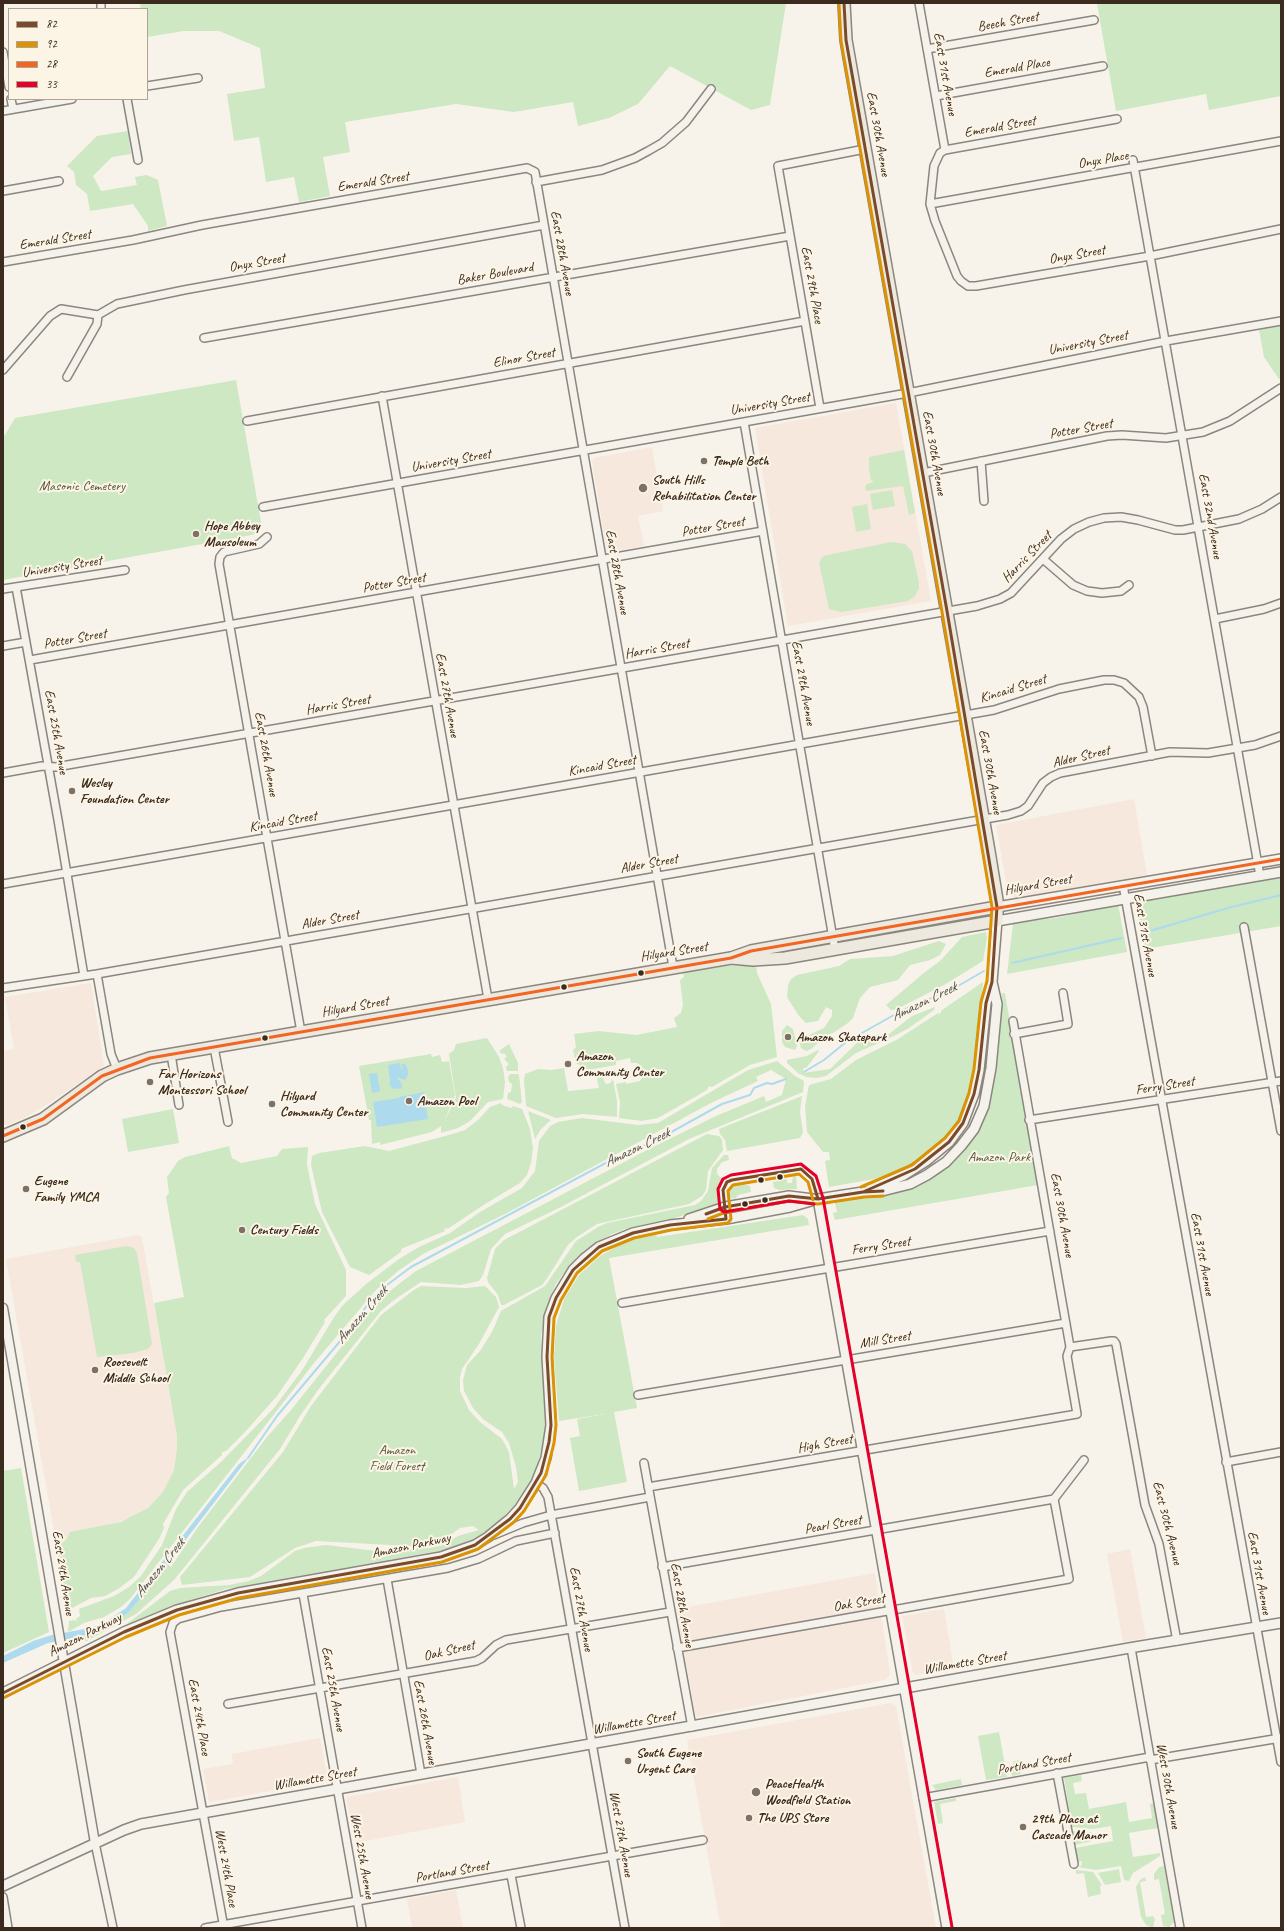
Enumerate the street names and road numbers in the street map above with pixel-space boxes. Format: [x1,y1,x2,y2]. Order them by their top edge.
street label: Beech Street [976,8,1040,36]
street label: East 31st Avenue [929,31,961,117]
street label: Emerald Place [983,54,1051,82]
street label: East 30th Avenue [862,90,894,178]
street label: Emerald Street [963,112,1037,142]
street label: Onyx Place [1077,147,1129,173]
street label: Emerald Street [336,168,410,196]
street label: East 28th Avenue [546,209,578,297]
street label: Emerald Street [18,226,92,254]
street label: Onyx Street [1048,242,1106,268]
street label: East 29th Place [797,245,827,325]
street label: Onyx Street [228,250,286,276]
street label: Baker Boulevard [456,259,534,289]
street label: University Street [1047,327,1129,359]
street label: Elinor Street [492,344,556,372]
street label: University Street [729,389,811,419]
street label: East 30th Avenue [918,409,950,497]
street label: Potter Street [1048,415,1114,443]
street label: University Street [410,446,492,476]
street label: East 32nd Avenue [1194,472,1226,560]
street label: Potter Street [680,513,746,541]
street label: East 28th Avenue [601,528,633,616]
street label: Harris Street [998,528,1056,586]
street label: University Street [21,552,103,582]
street label: Potter Street [361,569,427,597]
street label: Potter Street [42,625,108,653]
street label: Harris Street [623,635,691,663]
street label: East 29th Avenue [787,639,819,727]
street label: East 27th Avenue [431,651,463,739]
street label: Kincaid Street [978,671,1048,707]
street label: East 25th Avenue [40,688,72,776]
street label: Harris Street [304,691,372,719]
street label: East 26th Avenue [250,710,282,798]
street label: East 30th Avenue [974,728,1006,816]
street label: Alder Street [1051,742,1111,772]
street label: Kincaid Street [567,752,637,780]
street label: Kincaid Street [248,808,318,836]
street label: Alder Street [619,851,679,877]
street label: Hilyard Street [1003,871,1073,899]
street label: East 31st Avenue [1129,892,1161,978]
street label: Alder Street [300,907,360,933]
street label: Hilyard Street [639,938,709,966]
street label: Hilyard Street [320,993,390,1021]
street label: Ferry Street [1134,1073,1196,1099]
street label: East 30th Avenue [1046,1171,1078,1259]
street label: East 31st Avenue [1186,1211,1218,1297]
street label: Ferry Street [850,1233,912,1259]
street label: Mill Street [858,1328,912,1352]
street label: High Street [796,1431,854,1457]
street label: East 30th Avenue [1149,1480,1185,1566]
street label: Pearl Street [803,1512,863,1538]
street label: East 24th Avenue [48,1529,78,1617]
street label: Amazon Parkway [370,1529,452,1563]
street label: East 31st Avenue [1243,1530,1275,1616]
street label: East 28th Avenue [666,1561,698,1649]
street label: East 27th Avenue [565,1565,597,1653]
street label: Oak Street [832,1590,886,1616]
street label: Amazon Parkway [46,1609,124,1661]
street label: Oak Street [422,1637,476,1665]
street label: East 25th Avenue [317,1645,349,1733]
street label: Willamette Street [922,1647,1008,1679]
street label: East 24th Place [184,1677,214,1757]
street label: East 26th Avenue [409,1678,441,1766]
street label: Willamette Street [591,1707,677,1739]
street label: West 30th Avenue [1152,1742,1184,1830]
street label: Portland Street [996,1749,1072,1779]
street label: Willamette Street [272,1763,358,1795]
street label: West 27th Avenue [605,1790,637,1878]
street label: West 25th Avenue [346,1812,378,1900]
street label: West 24th Place [211,1828,241,1908]
street label: Portland Street [414,1857,490,1887]

